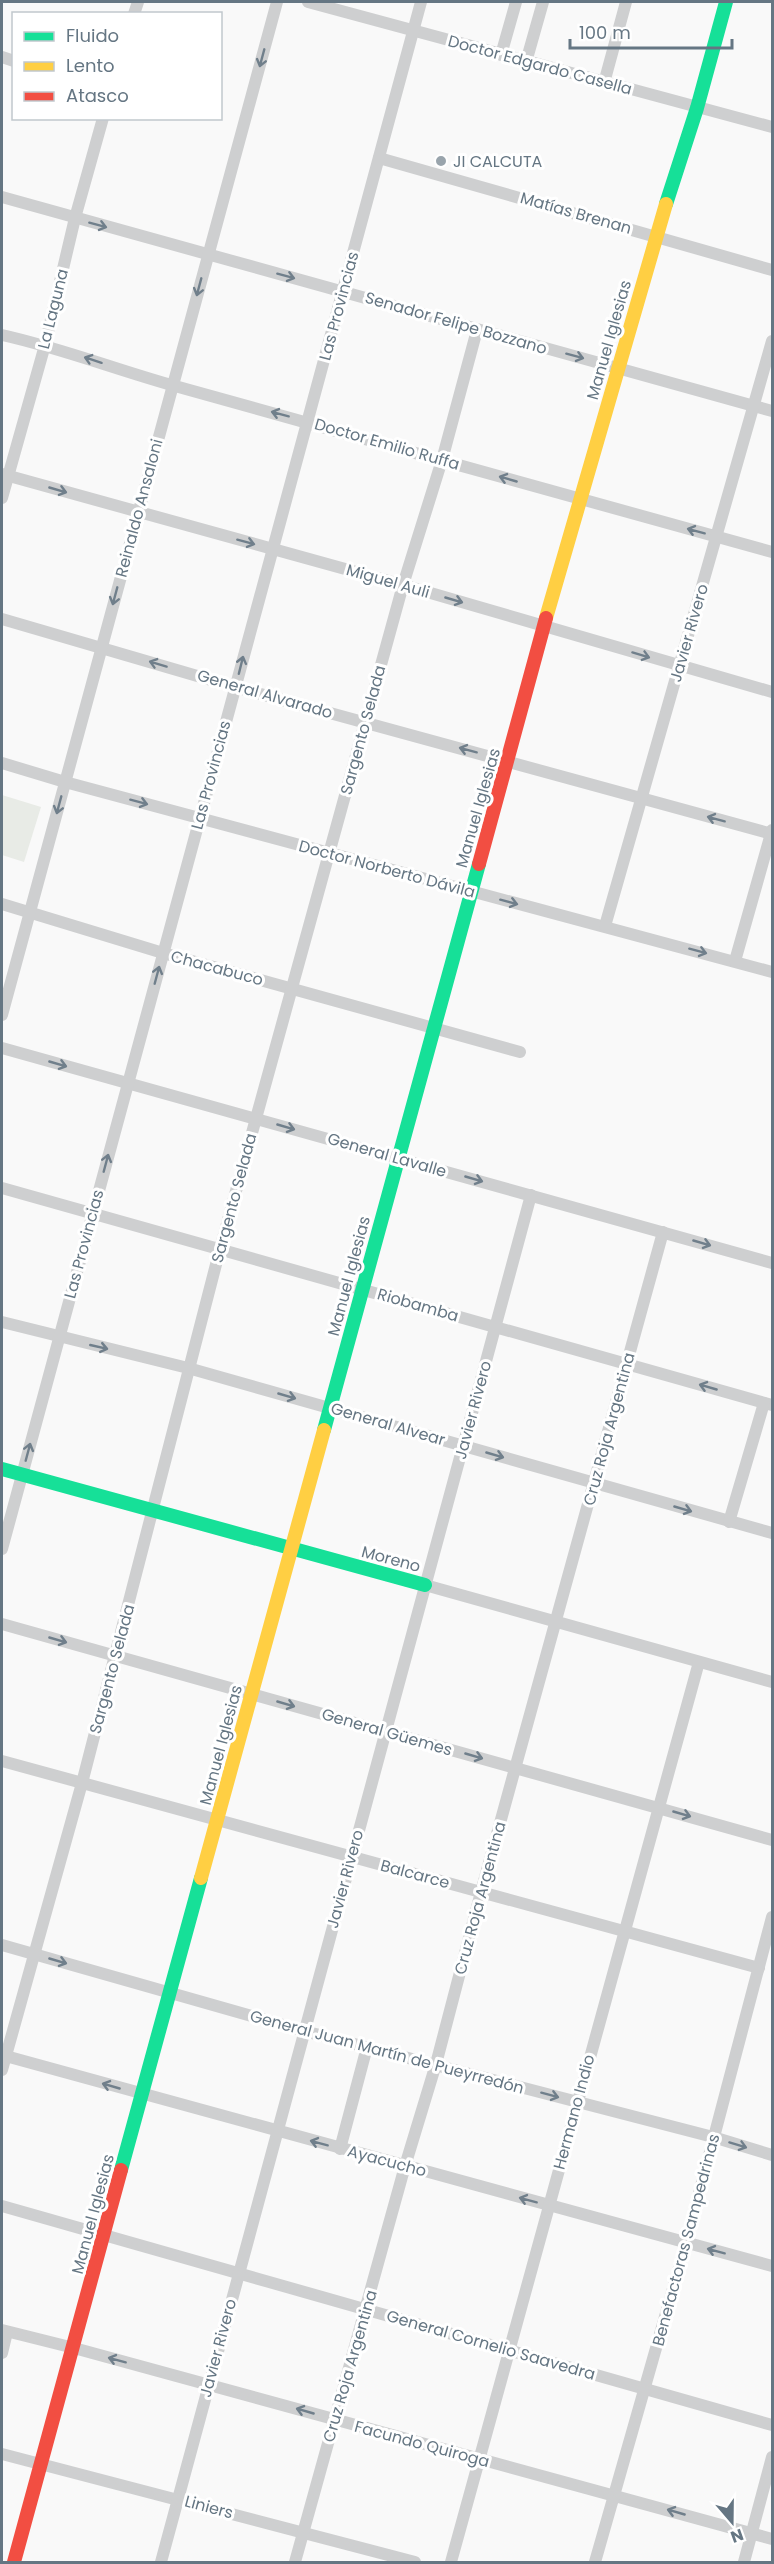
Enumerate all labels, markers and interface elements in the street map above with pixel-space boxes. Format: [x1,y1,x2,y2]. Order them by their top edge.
legend [12,12,222,120]
scale bar [570,12,732,50]
text: 100 m [579,20,631,45]
text: Fluido [66,23,119,48]
street label: Doctor Edgardo Casella [445,29,635,101]
one-way arrow [255,48,267,67]
text: Lento [66,53,115,78]
text: Atasco [66,83,129,108]
place label: JI CALCUTA [453,150,543,173]
marker: JI CALCUTA [434,154,448,168]
street label: Matías Brenan [518,186,634,240]
one-way arrow [88,219,107,231]
street label: Las Provincias [313,249,365,363]
street label: La Laguna [32,267,74,351]
one-way arrow [276,271,295,282]
one-way arrow [193,277,205,296]
street label: Manuel Iglesias [581,278,637,402]
street label: Senador Felipe Bozzano [362,286,550,360]
one-way arrow [566,351,585,362]
one-way arrow [84,354,103,365]
one-way arrow [271,408,290,419]
street label: Doctor Emilio Ruffa [312,412,462,476]
street label: Reinaldo Ansaloni [109,436,169,580]
one-way arrow [499,473,518,484]
one-way arrow [48,485,67,496]
one-way arrow [687,525,706,537]
one-way arrow [236,536,255,548]
street label: Miguel Auli [344,558,432,604]
street label: Javier Rivero [664,581,714,685]
one-way arrow [109,587,121,606]
one-way arrow [444,595,463,606]
one-way arrow [631,650,650,661]
one-way arrow [236,656,248,675]
one-way arrow [149,658,168,669]
street label: Sargento Selada [335,663,391,797]
street label: General Alvarado [195,664,335,724]
street label: Las Provincias [185,718,237,832]
one-way arrow [458,743,477,755]
street label: Manuel Iglesias [450,746,506,870]
one-way arrow [52,795,64,814]
one-way arrow [129,796,148,808]
one-way arrow [707,813,726,824]
street label: Doctor Norberto Dávila [296,834,478,904]
one-way arrow [499,896,518,908]
street label: Chacabuco [168,945,266,991]
one-way arrow [688,946,707,958]
one-way arrow [152,965,164,984]
one-way arrow [48,1058,67,1070]
one-way arrow [276,1122,295,1133]
street label: General Lavalle [325,1127,449,1183]
street label: Sargento Selada [206,1131,262,1265]
one-way arrow [101,1154,113,1173]
one-way arrow [464,1174,483,1186]
street label: Las Provincias [58,1187,110,1301]
street label: Manuel Iglesias [322,1213,376,1339]
one-way arrow [692,1238,711,1249]
street label: Riobamba [375,1282,461,1328]
one-way arrow [88,1342,108,1353]
street label: Cruz Roja Argentina [577,1350,641,1508]
street label: Javier Rivero [449,1358,497,1462]
one-way arrow [699,1381,718,1392]
one-way arrow [277,1391,296,1402]
street label: General Alvear [328,1397,448,1451]
one-way arrow [23,1443,34,1462]
one-way arrow [485,1449,504,1461]
one-way arrow [673,1503,692,1515]
street label: Moreno [359,1540,423,1578]
street label: Sargento Selada [84,1602,140,1736]
one-way arrow [48,1635,67,1646]
street label: Manuel Iglesias [194,1682,248,1808]
one-way arrow [276,1699,295,1710]
street label: General Güemes [319,1702,455,1762]
one-way arrow [464,1751,483,1762]
one-way arrow [672,1809,691,1820]
street label: Cruz Roja Argentina [448,1819,512,1977]
street label: Javier Rivero [321,1827,369,1931]
street label: Balcarce [378,1854,452,1894]
one-way arrow [48,1956,67,1967]
street label: General Juan Martín de Pueyrredón [247,2004,527,2100]
street label: Hermano Indio [548,2052,600,2172]
one-way arrow [102,2080,121,2091]
one-way arrow [540,2090,559,2102]
street label: Benefactoras Sampedrinas [647,2131,725,2349]
one-way arrow [310,2137,329,2148]
street label: Ayacucho [345,2139,429,2183]
one-way arrow [728,2140,747,2151]
street label: Manuel Iglesias [66,2151,120,2277]
one-way arrow [519,2193,538,2205]
one-way arrow [707,2244,726,2256]
street label: Cruz Roja Argentina [317,2287,383,2445]
street label: Javier Rivero [194,2296,242,2400]
street label: General Cornelio Saavedra [384,2304,598,2386]
one-way arrow [108,2353,127,2365]
one-way arrow [296,2405,315,2417]
street label: Facundo Quiroga [352,2415,492,2473]
street label: Liniers [182,2490,236,2524]
north arrow [702,2492,762,2552]
one-way arrow [667,2506,686,2517]
text: N [727,2523,747,2548]

